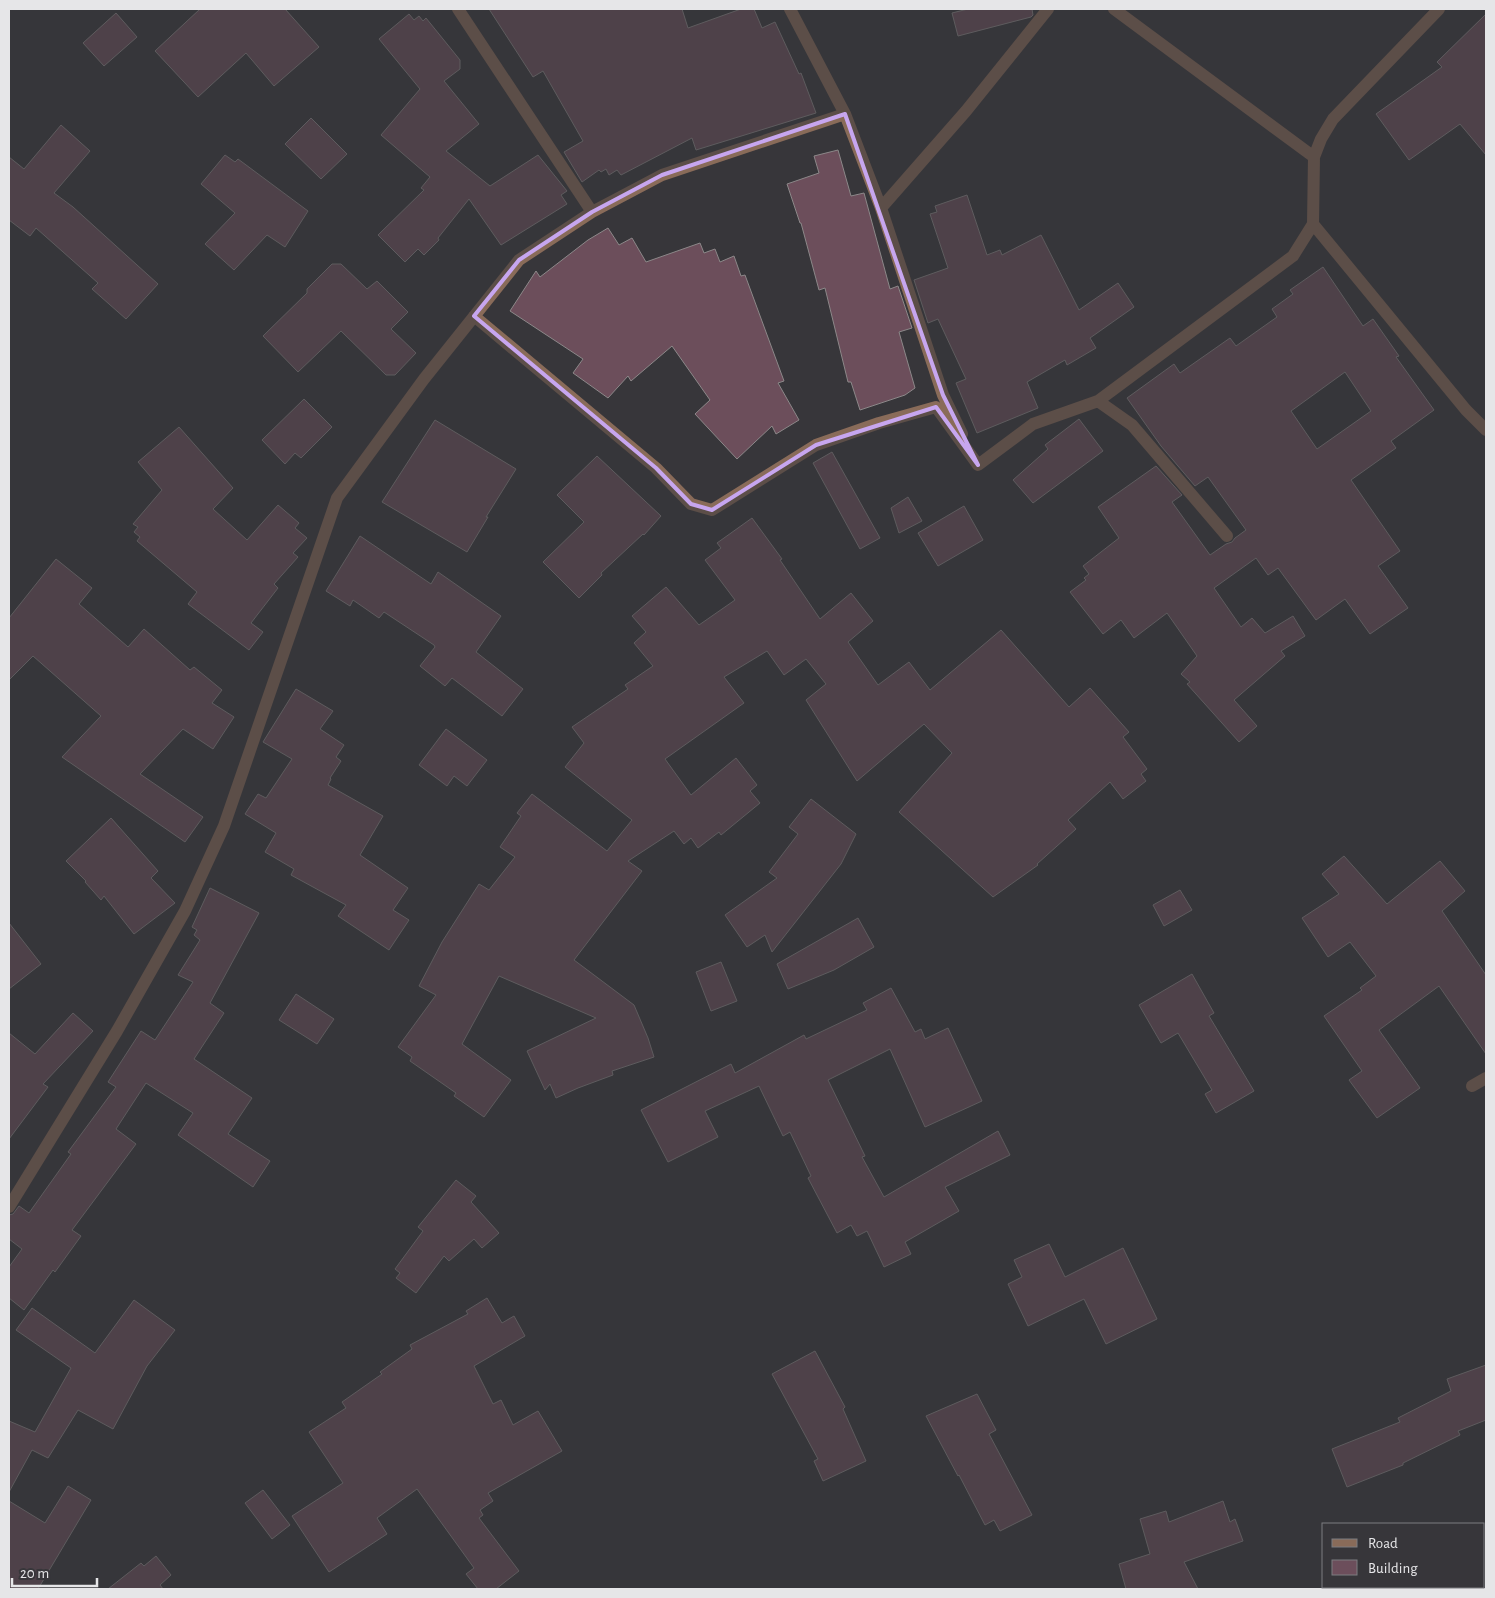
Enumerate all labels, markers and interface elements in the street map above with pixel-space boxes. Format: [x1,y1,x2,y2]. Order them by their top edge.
legend [1322,1523,1485,1588]
text: Road [1368,1536,1398,1551]
scale bar [12,1556,98,1588]
text: Building [1368,1561,1418,1576]
text: 20 m [20,1566,49,1581]

